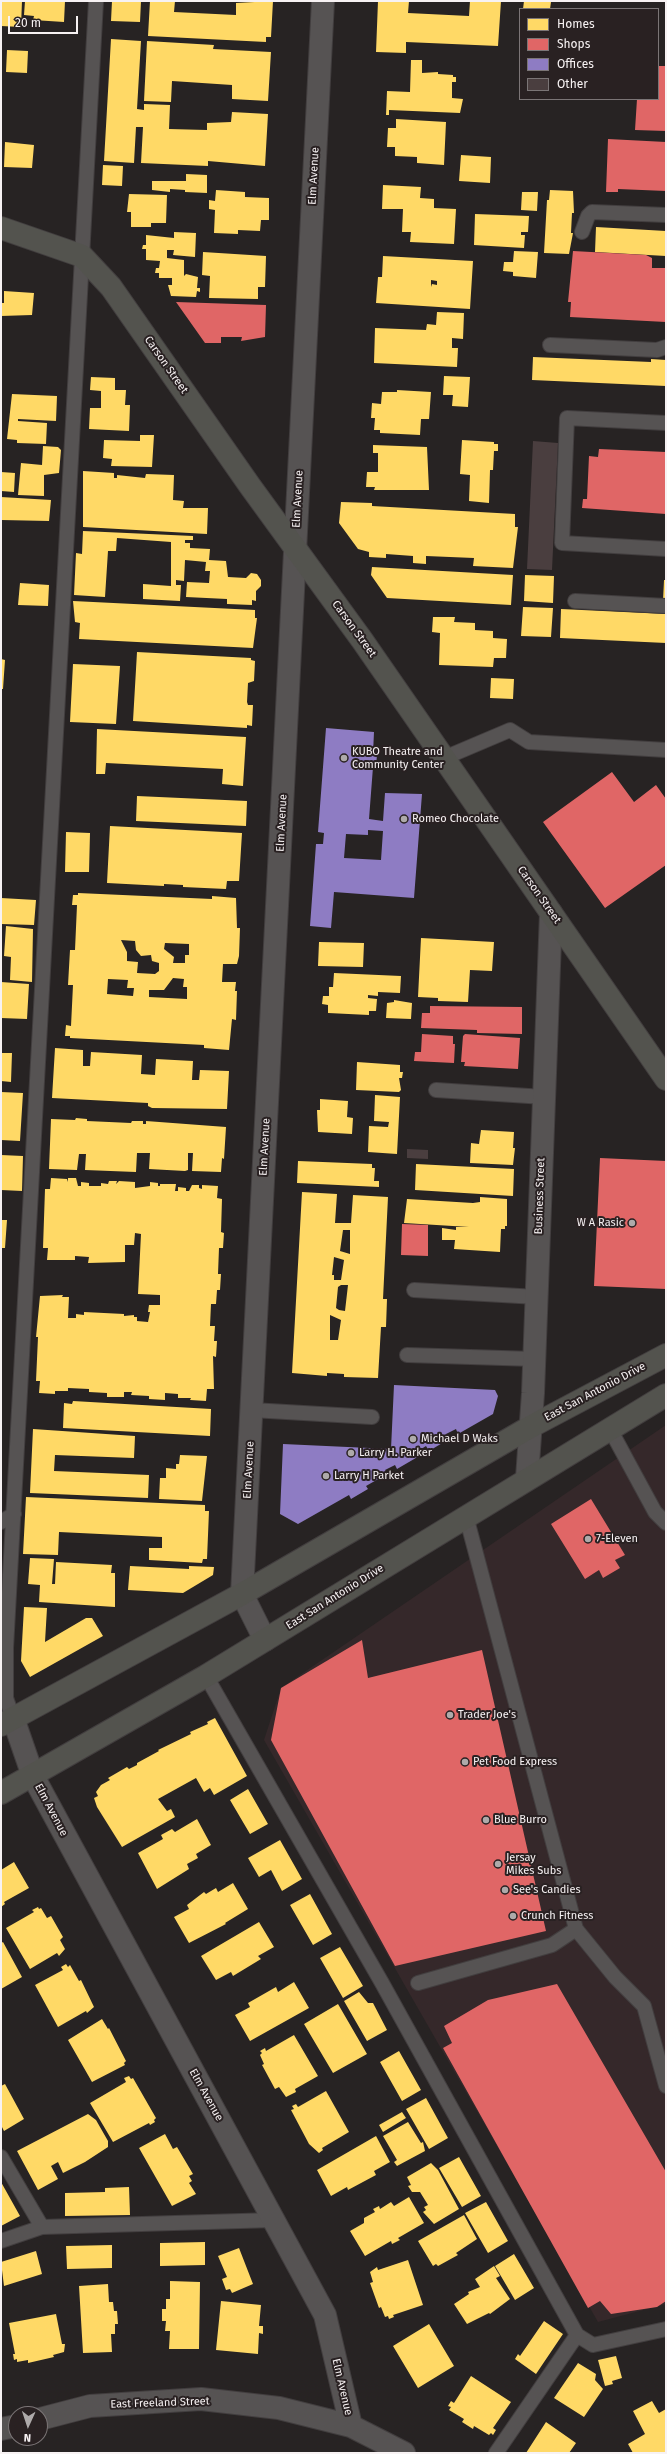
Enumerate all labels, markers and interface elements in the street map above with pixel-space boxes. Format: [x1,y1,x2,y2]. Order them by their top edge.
scale bar [10,8,80,34]
legend [519,8,659,100]
text: 20 m [15,16,41,30]
text: Homes [557,17,595,31]
text: Shops [557,37,590,51]
text: Offices [557,57,594,71]
text: Other [557,77,588,91]
street label: Elm Avenue [306,147,322,205]
street label: Carson Street [141,334,191,396]
street label: Elm Avenue [290,470,306,528]
street label: Carson Street [329,598,379,660]
place label: KUBO Theatre and Community Center [352,745,444,771]
marker: KUBO Theatre and Community Center [339,753,349,763]
street label: Elm Avenue [274,794,290,852]
place label: Romeo Chocolate [412,812,499,826]
marker: Romeo Chocolate [399,814,409,824]
street label: Carson Street [514,864,564,926]
street label: Elm Avenue [257,1118,273,1176]
street label: Business Street [532,1157,548,1235]
place label: W A Rasic [577,1216,624,1230]
marker: W A Rasic [627,1218,637,1228]
street label: East San Antonio Drive [542,1360,648,1424]
place label: Michael D Waks [421,1432,498,1446]
marker: Michael D Waks [408,1434,418,1444]
street label: Elm Avenue [241,1441,257,1499]
place label: Larry H. Parker [359,1446,432,1460]
marker: Larry H. Parker [346,1448,356,1458]
place label: Larry H Parket [334,1469,404,1483]
marker: Larry H Parket [321,1471,331,1481]
place label: 7-Eleven [596,1532,638,1546]
marker: 7-Eleven [583,1534,593,1544]
street label: East San Antonio Drive [284,1562,386,1632]
place label: Trader Joe's [458,1708,516,1722]
marker: Trader Joe's [445,1710,455,1720]
place label: Pet Food Express [473,1755,557,1769]
marker: Pet Food Express [460,1757,470,1767]
street label: Elm Avenue [32,1781,70,1839]
place label: Blue Burro [494,1813,547,1827]
marker: Blue Burro [481,1815,491,1825]
place label: Jersay Mikes Subs [506,1851,561,1877]
marker: Jersay Mikes Subs [493,1859,503,1869]
place label: See's Candies [513,1883,581,1897]
marker: See's Candies [500,1885,510,1895]
place label: Crunch Fitness [521,1909,593,1923]
marker: Crunch Fitness [508,1911,518,1921]
street label: Elm Avenue [186,2066,226,2124]
street label: Elm Avenue [329,2357,355,2417]
street label: East Freeland Street [110,2395,210,2411]
north arrow [8,2406,48,2446]
text: N [23,2431,31,2444]

